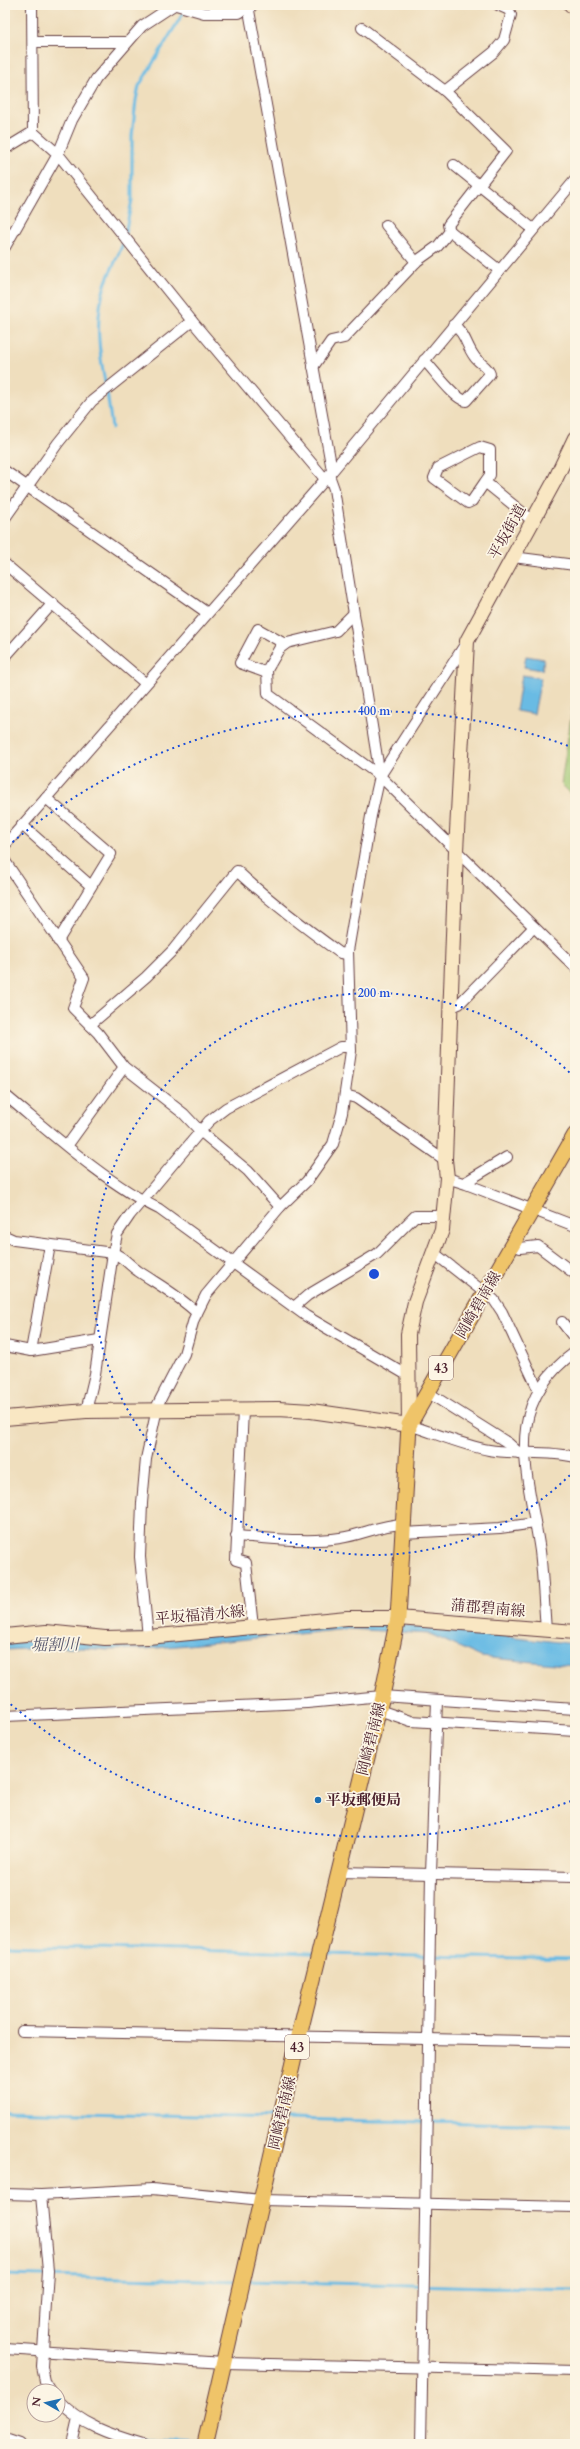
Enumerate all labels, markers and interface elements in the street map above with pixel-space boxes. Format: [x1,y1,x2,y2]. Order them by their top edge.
street label: 平坂街道 [484,501,530,563]
text: 400 m [358,703,391,719]
text: 200 m [358,985,391,1001]
centre of rings [367,1267,381,1281]
street label: 岡崎碧南線 [451,1268,505,1342]
road number: 43 [429,1356,453,1380]
street label: 蒲郡碧南線 [450,1595,526,1621]
street label: 平坂福清水線 [154,1601,246,1629]
water label: 堀割川 [31,1634,81,1656]
street label: 岡崎碧南線 [352,1700,390,1778]
place label: 平坂郵便局 [326,1790,401,1810]
marker: 平坂郵便局 [313,1795,323,1805]
road number: 43 [285,2035,309,2059]
street label: 岡崎碧南線 [264,2074,300,2152]
north arrow [26,2383,66,2423]
text: N [29,2395,45,2407]

